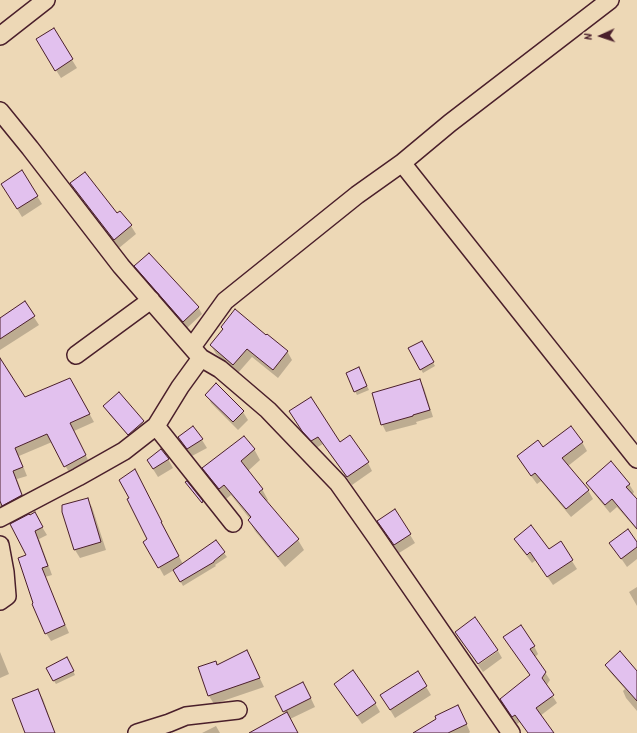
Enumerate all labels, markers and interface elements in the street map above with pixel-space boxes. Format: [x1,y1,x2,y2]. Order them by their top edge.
north arrow [581,16,621,56]
text: N [580,33,598,41]

